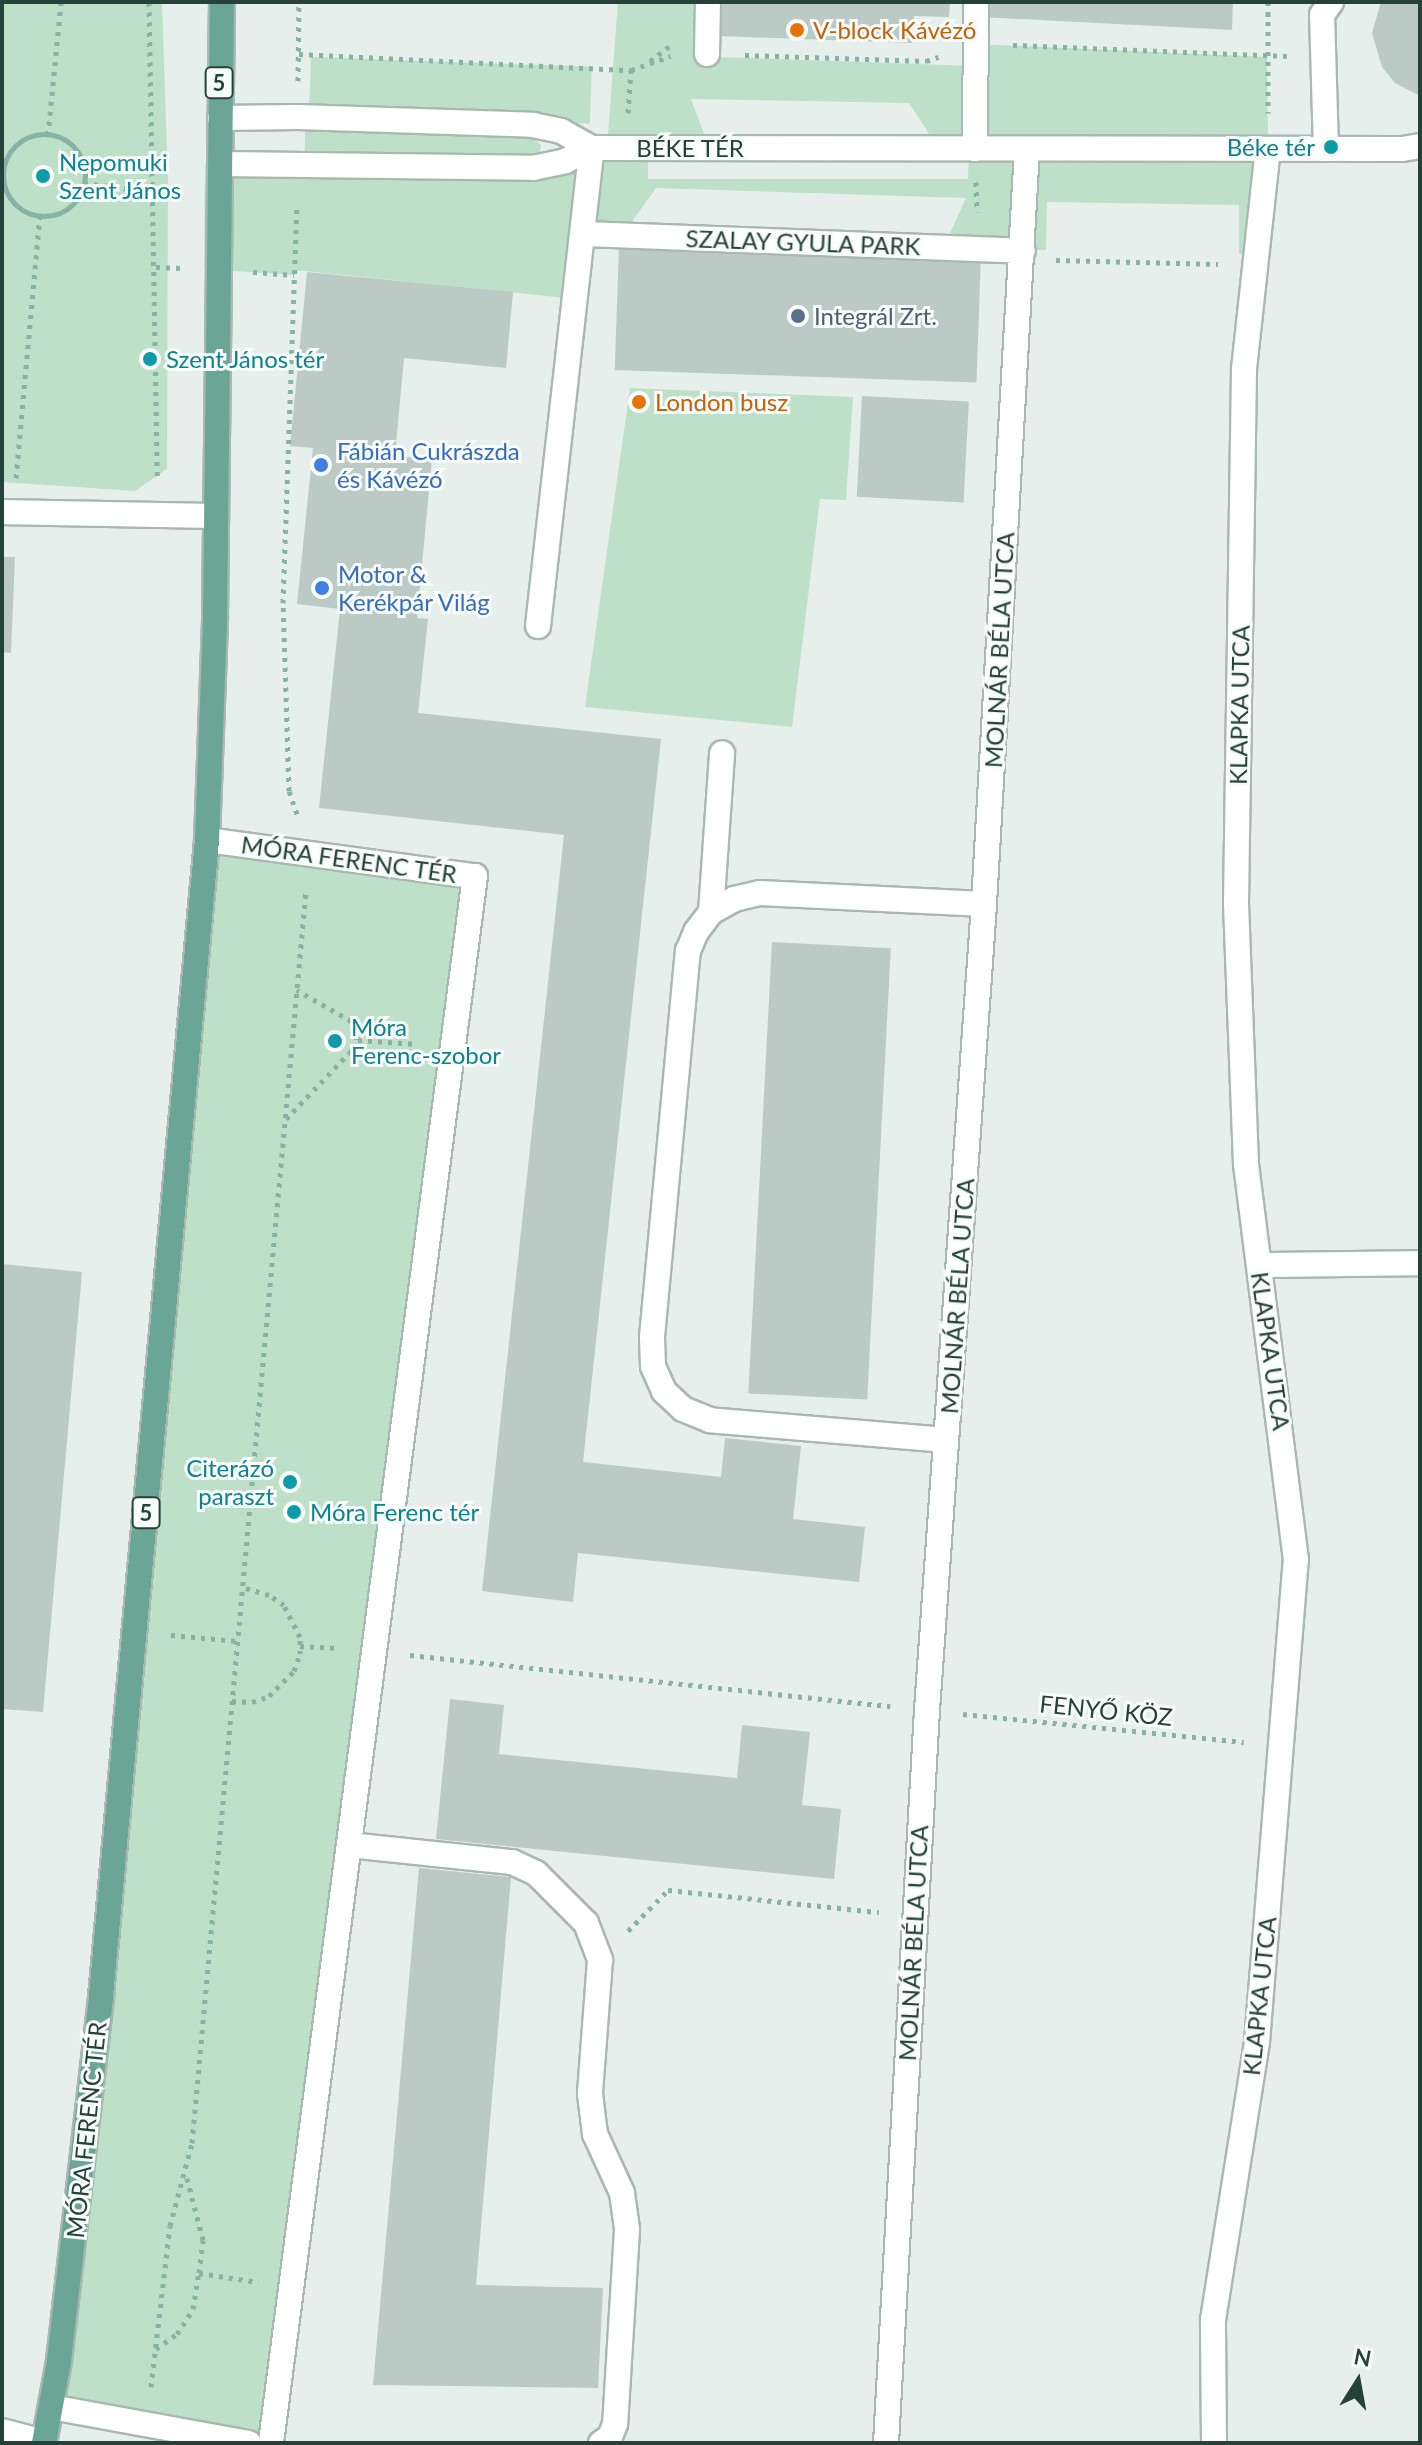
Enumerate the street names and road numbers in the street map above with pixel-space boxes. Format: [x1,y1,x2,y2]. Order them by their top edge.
road number: 5 [203,65,235,101]
street label: BÉKE TÉR [636,134,744,162]
street label: SZALAY GYULA PARK [684,223,922,261]
street label: MOLNÁR BÉLA UTCA [978,531,1020,769]
street label: KLAPKA UTCA [1223,625,1255,785]
street label: MÓRA FERENC TÉR [239,830,459,888]
street label: MOLNÁR BÉLA UTCA [934,1177,980,1415]
street label: KLAPKA UTCA [1246,1270,1296,1432]
road number: 5 [130,1495,162,1531]
street label: FENYŐ KÖZ [1038,1689,1174,1731]
street label: MOLNÁR BÉLA UTCA [892,1824,934,2062]
street label: KLAPKA UTCA [1236,1915,1282,2077]
street label: MÓRA FERENC TÉR [60,2020,112,2240]

